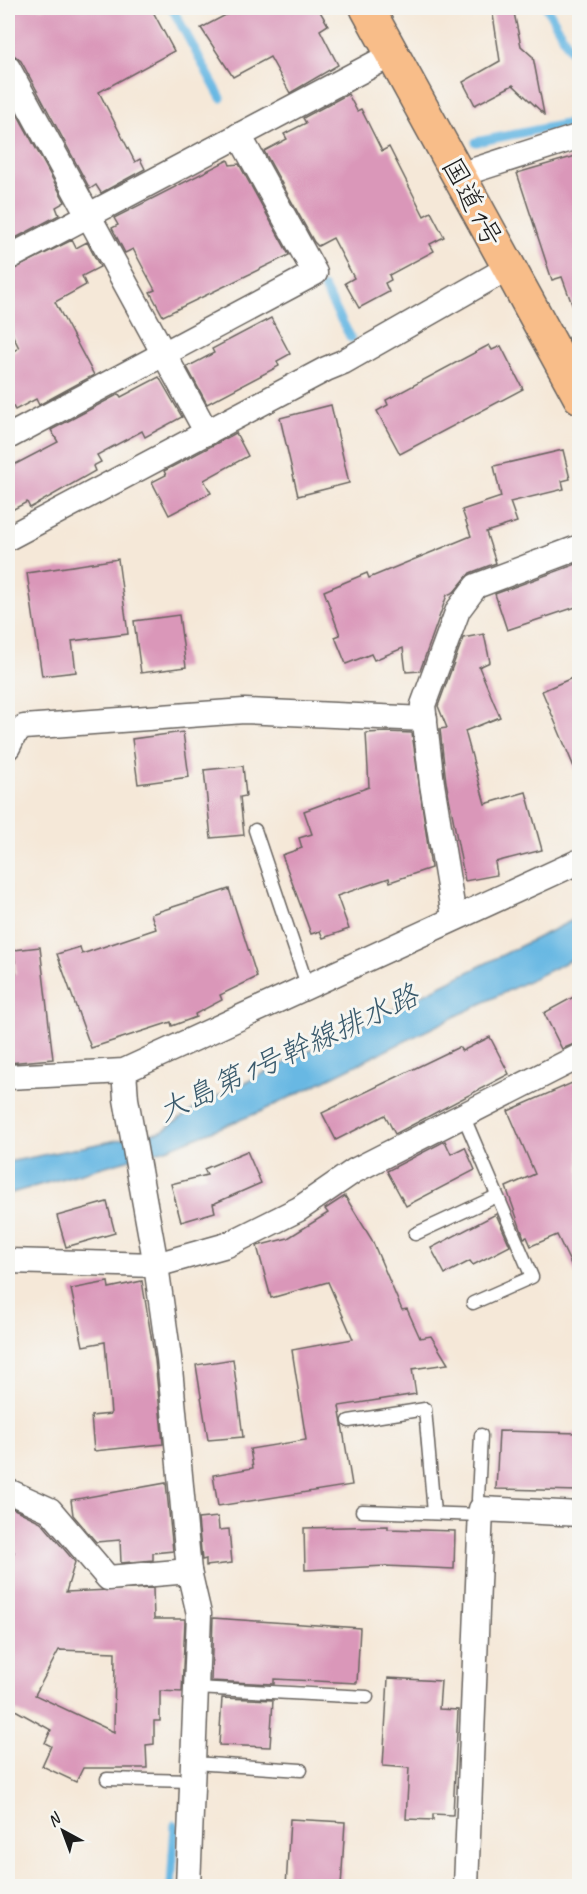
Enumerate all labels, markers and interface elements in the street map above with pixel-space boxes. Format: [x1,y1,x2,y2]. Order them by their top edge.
street label: 国道1号 [434,151,511,253]
water label: 大島第1号幹線排水路 [152,975,426,1130]
north arrow [33,1801,93,1861]
text: N [44,1808,66,1831]

